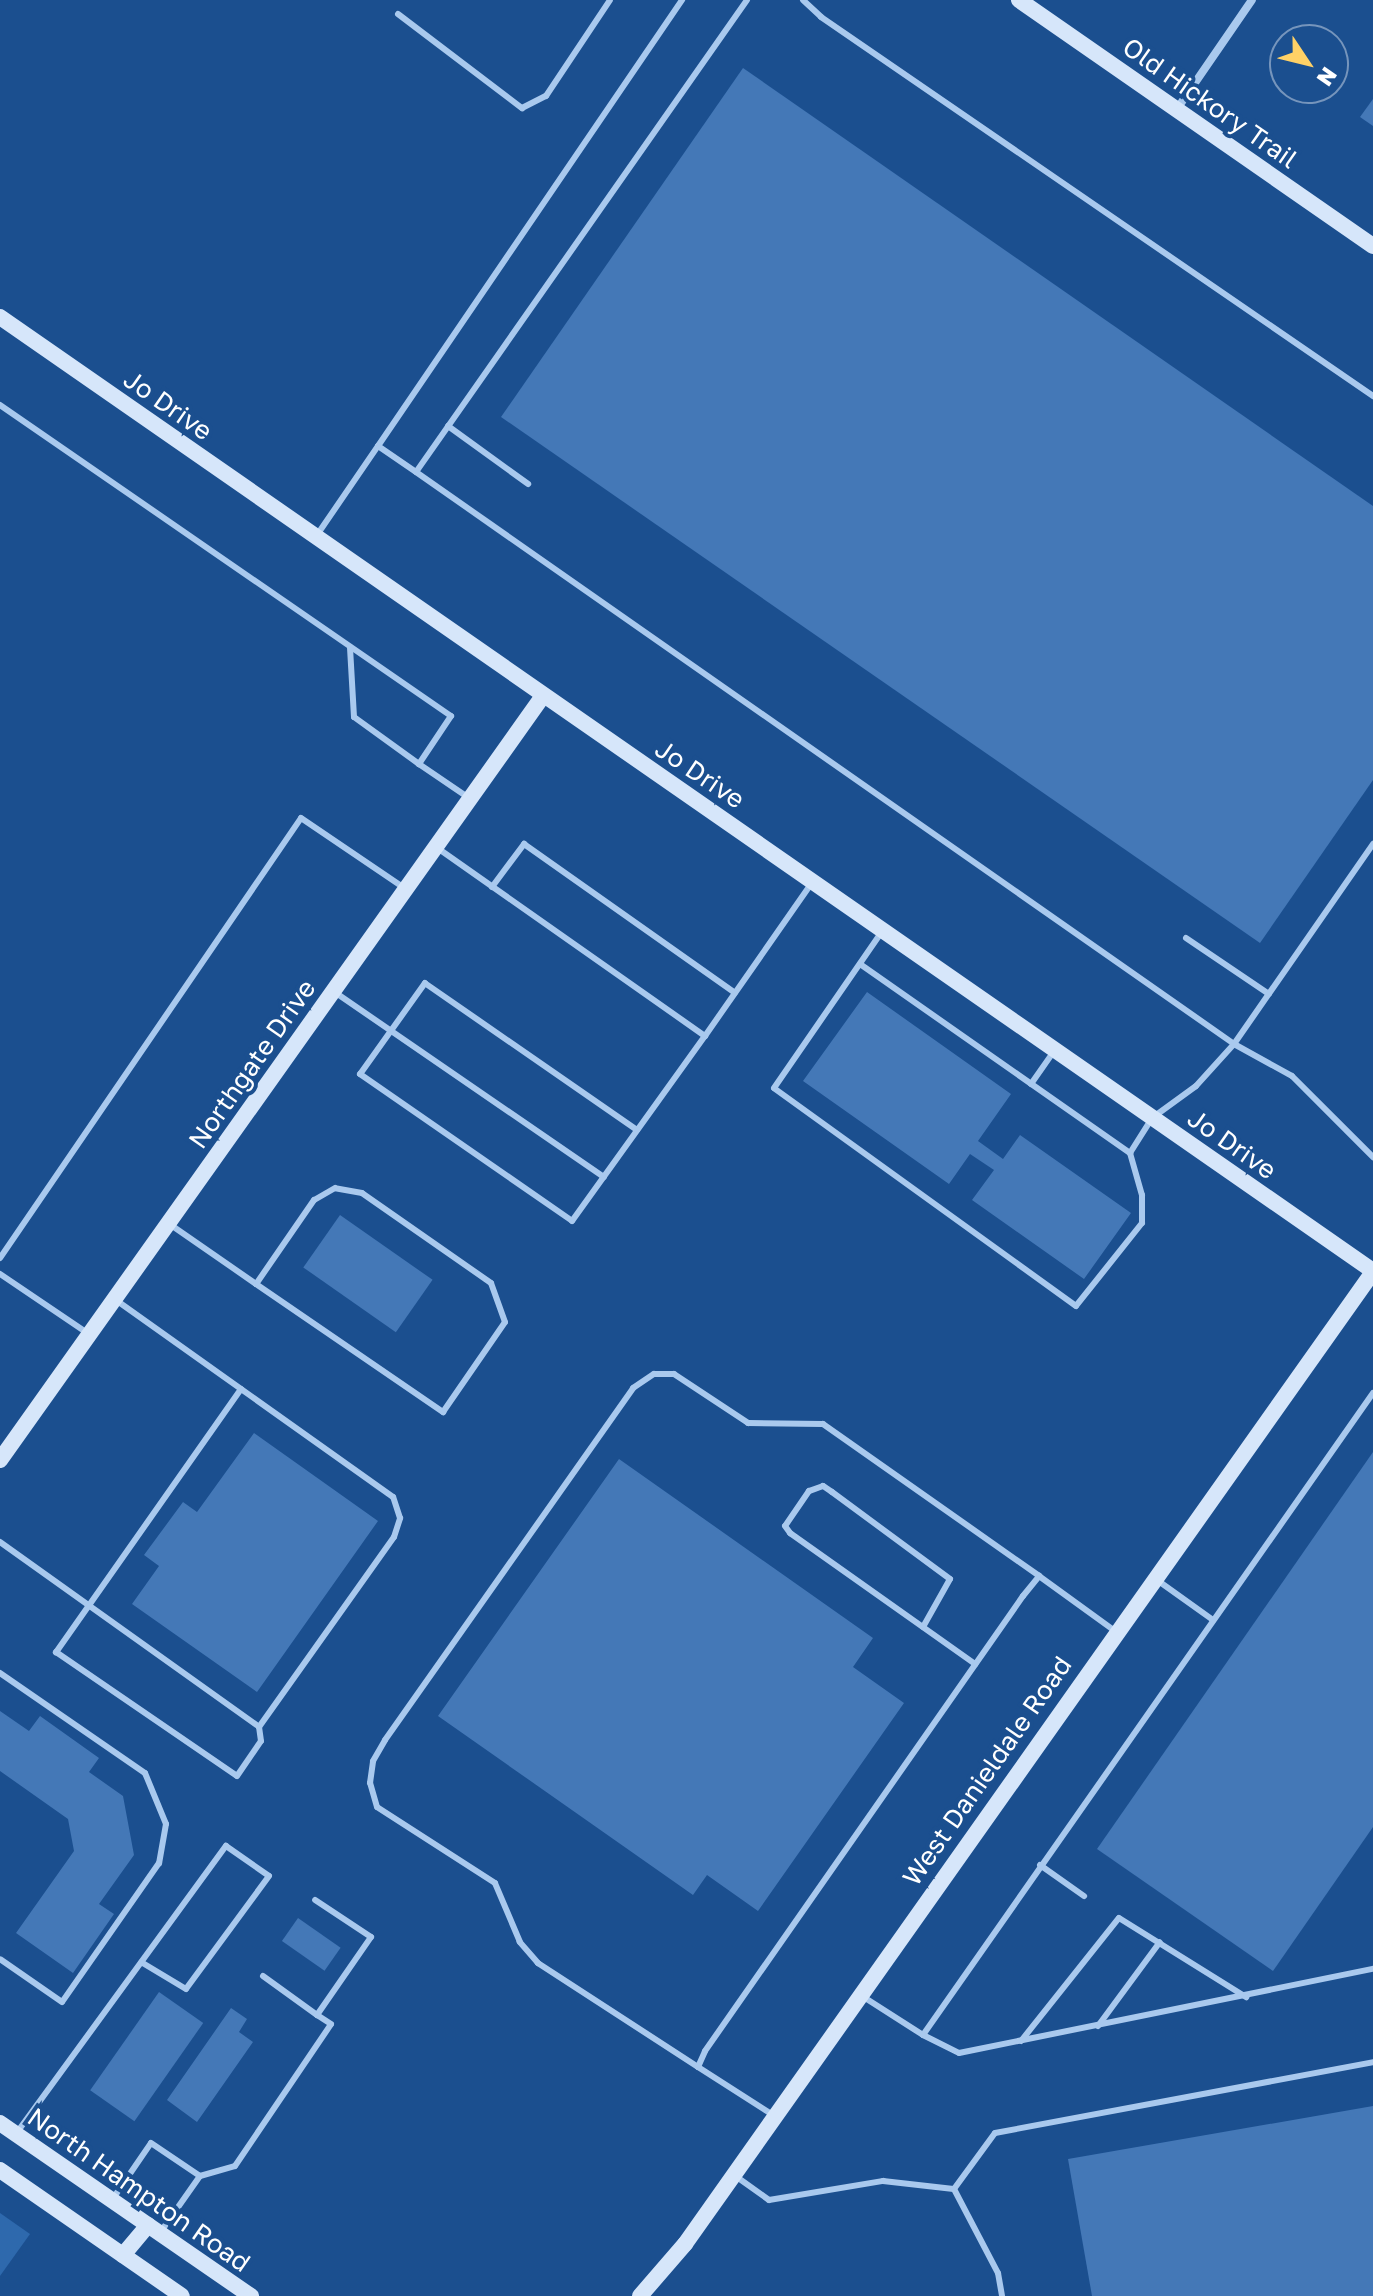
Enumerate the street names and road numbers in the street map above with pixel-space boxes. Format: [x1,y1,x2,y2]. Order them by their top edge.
street label: Old Hickory Trail [1117,31,1303,175]
street label: Jo Drive [118,363,218,447]
street label: Jo Drive [649,733,751,815]
street label: Northgate Drive [182,973,322,1155]
street label: Jo Drive [1182,1102,1282,1186]
street label: West Danieldale Road [896,1650,1078,1892]
street label: North Hampton Road [22,2101,256,2279]

